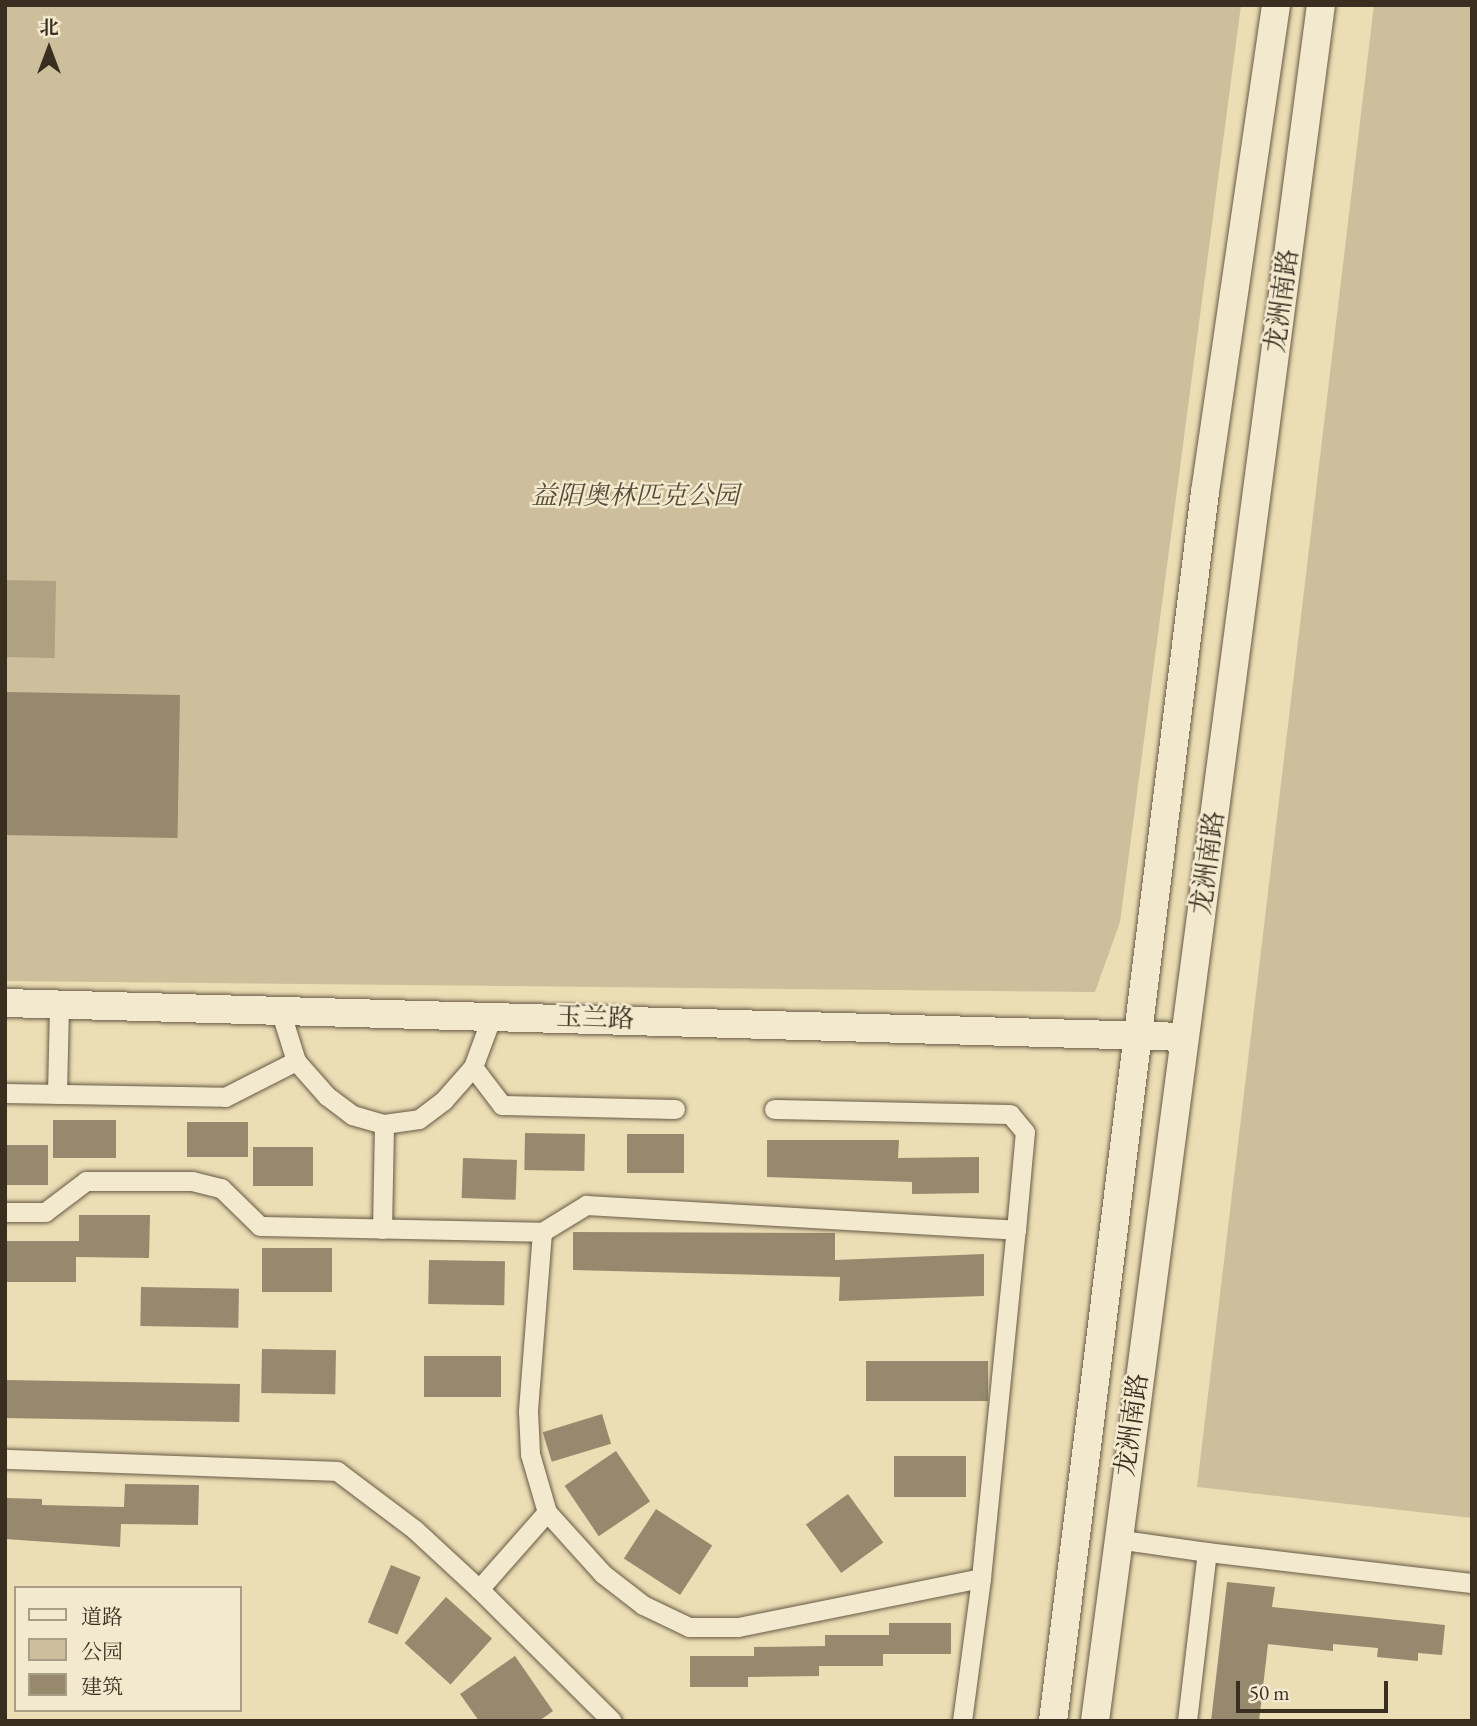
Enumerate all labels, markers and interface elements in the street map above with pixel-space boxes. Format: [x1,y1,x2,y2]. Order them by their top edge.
north arrow [14,14,84,84]
text: 北 [39,15,59,40]
street label: 龙洲南路 [1259,247,1305,355]
park label: 益阳奥林匹克公园 [531,480,739,512]
street label: 龙洲南路 [1185,809,1231,917]
street label: 玉兰路 [555,1001,635,1035]
street label: 龙洲南路 [1109,1371,1155,1479]
legend [14,1586,242,1712]
text: 道路 [81,1603,123,1630]
text: 公园 [81,1638,123,1665]
scale bar [1239,1666,1391,1710]
text: 建筑 [81,1673,123,1700]
text: 50 m [1249,1679,1290,1706]

